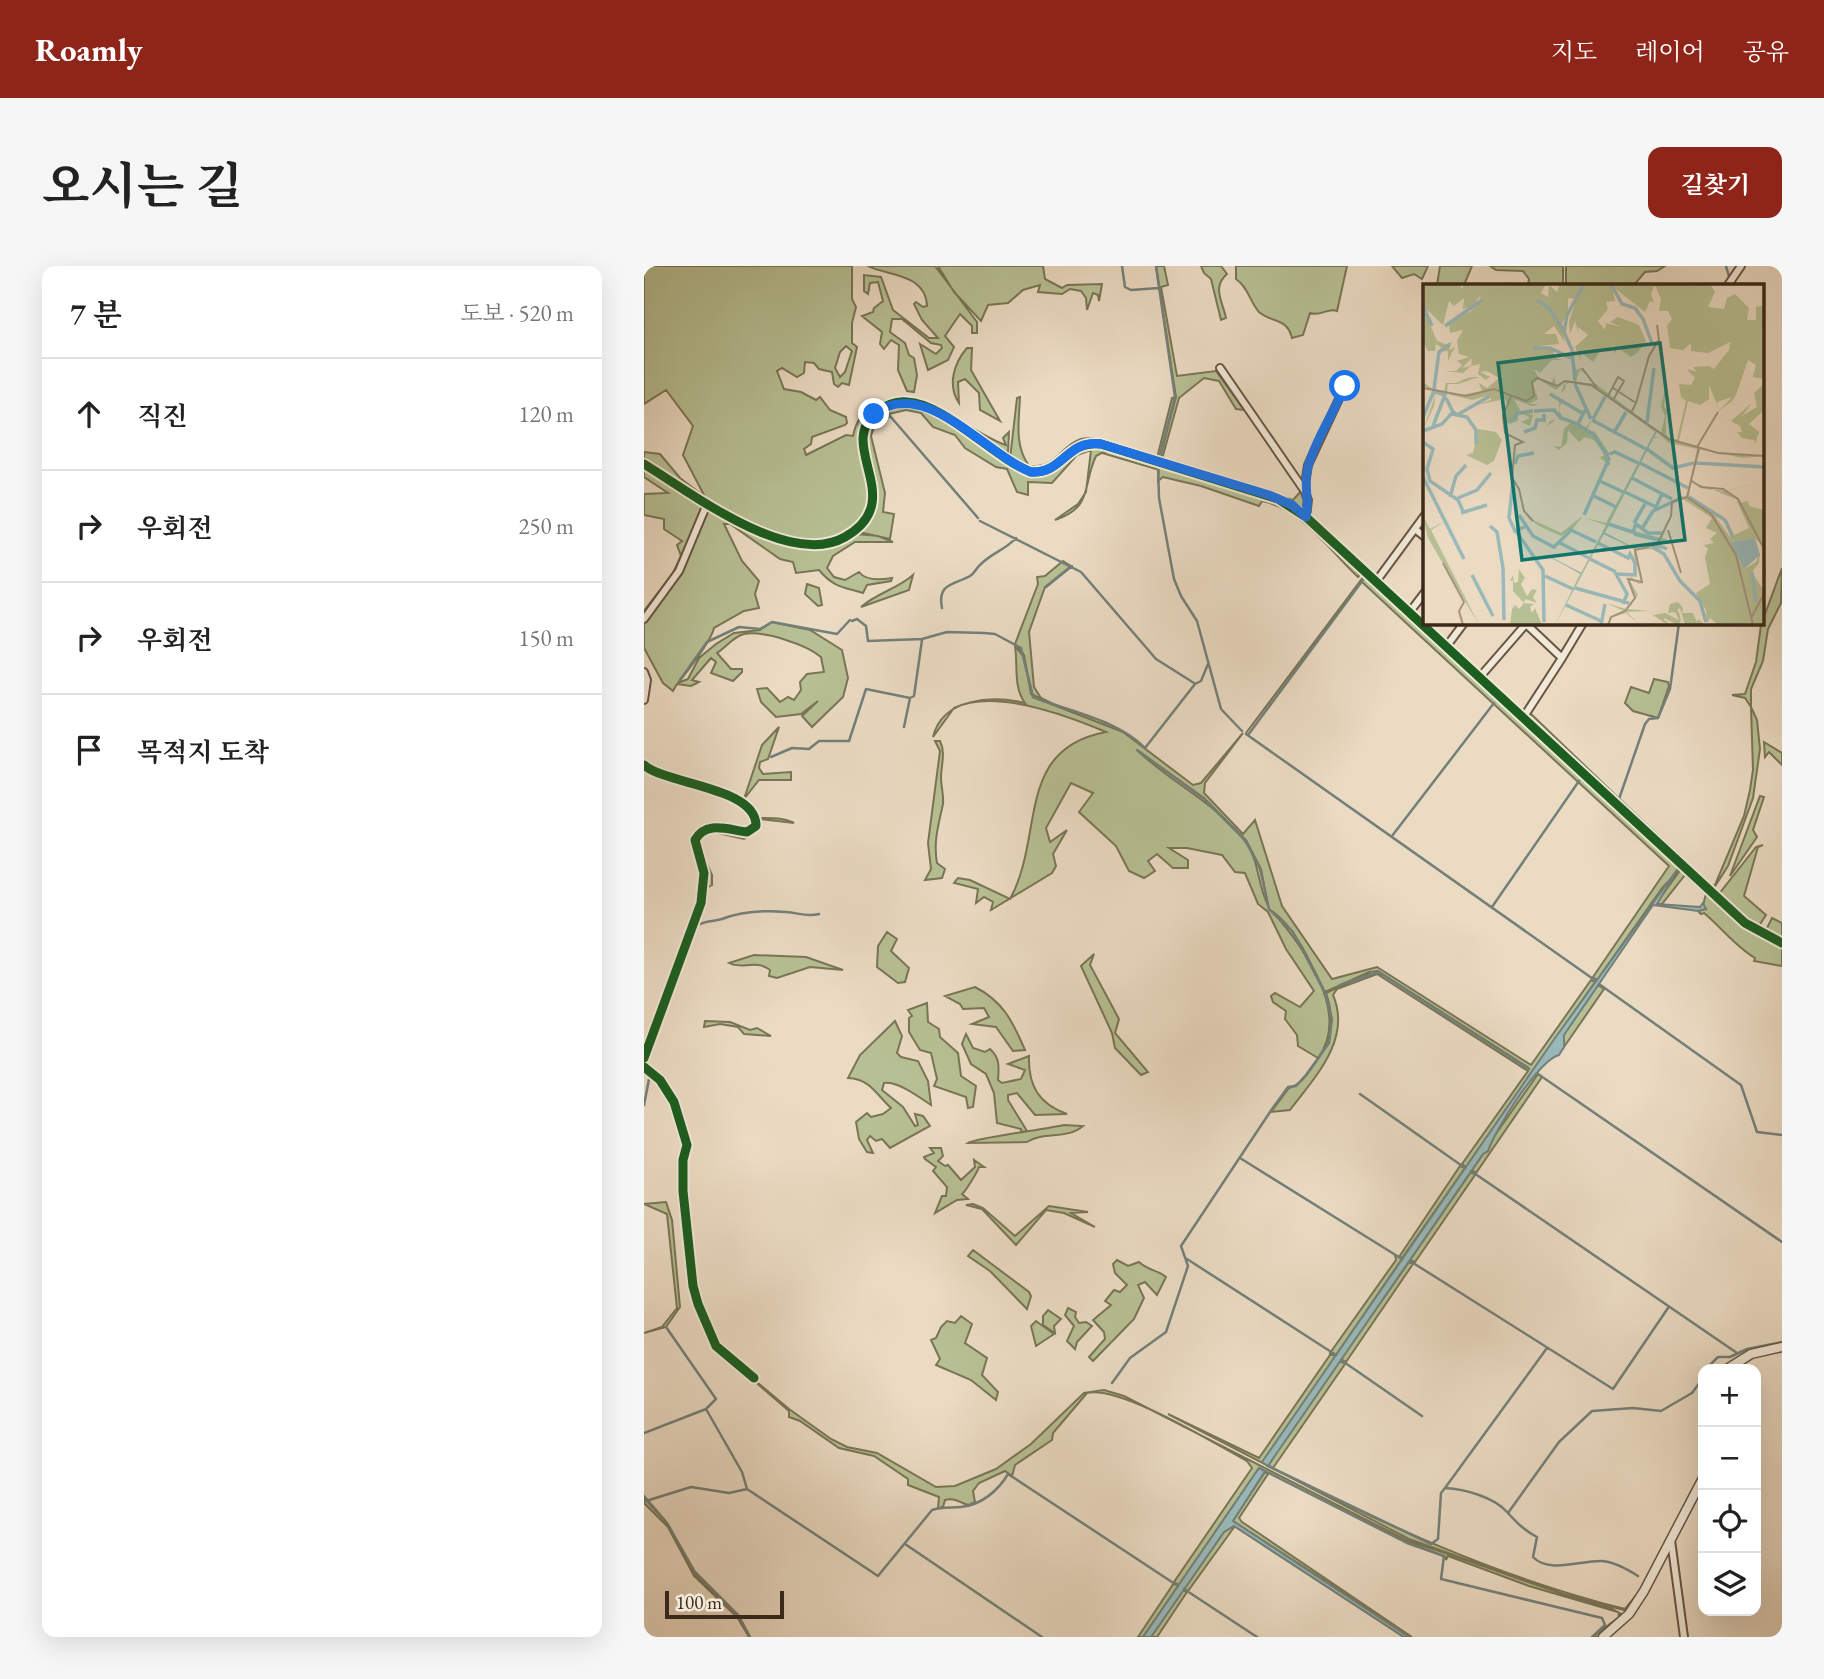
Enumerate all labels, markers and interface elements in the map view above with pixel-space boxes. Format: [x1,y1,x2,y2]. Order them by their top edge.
text: Roamly [35,28,143,71]
text: 지도 [1551,36,1597,67]
text: 레이어 [1635,36,1705,67]
text: 공유 [1743,36,1789,67]
button: 길찾기 [1648,147,1782,218]
text: 오시는 길 [42,154,243,218]
inset map [1423,284,1764,625]
text: 7 분 [70,295,122,334]
text: 도보 · 520 m [460,298,574,328]
route start [1329,370,1360,401]
icon: ahead [70,395,108,433]
route end [858,398,889,429]
text: 직진 [137,399,187,433]
text: 120 m [518,399,574,429]
icon: right [70,507,108,545]
text: 우회전 [137,511,212,545]
text: 250 m [518,511,574,541]
icon: right [70,619,108,657]
text: 우회전 [137,623,212,657]
text: 150 m [518,623,574,653]
icon: arrive [70,731,108,769]
text: 목적지 도착 [137,735,269,769]
map controls [1698,1364,1761,1616]
button: + [1698,1364,1761,1427]
button: − [1698,1427,1761,1490]
button: locate [1698,1490,1761,1553]
button: layers [1698,1553,1761,1616]
scale bar [665,1588,784,1620]
text: 100 m [676,1590,722,1615]

